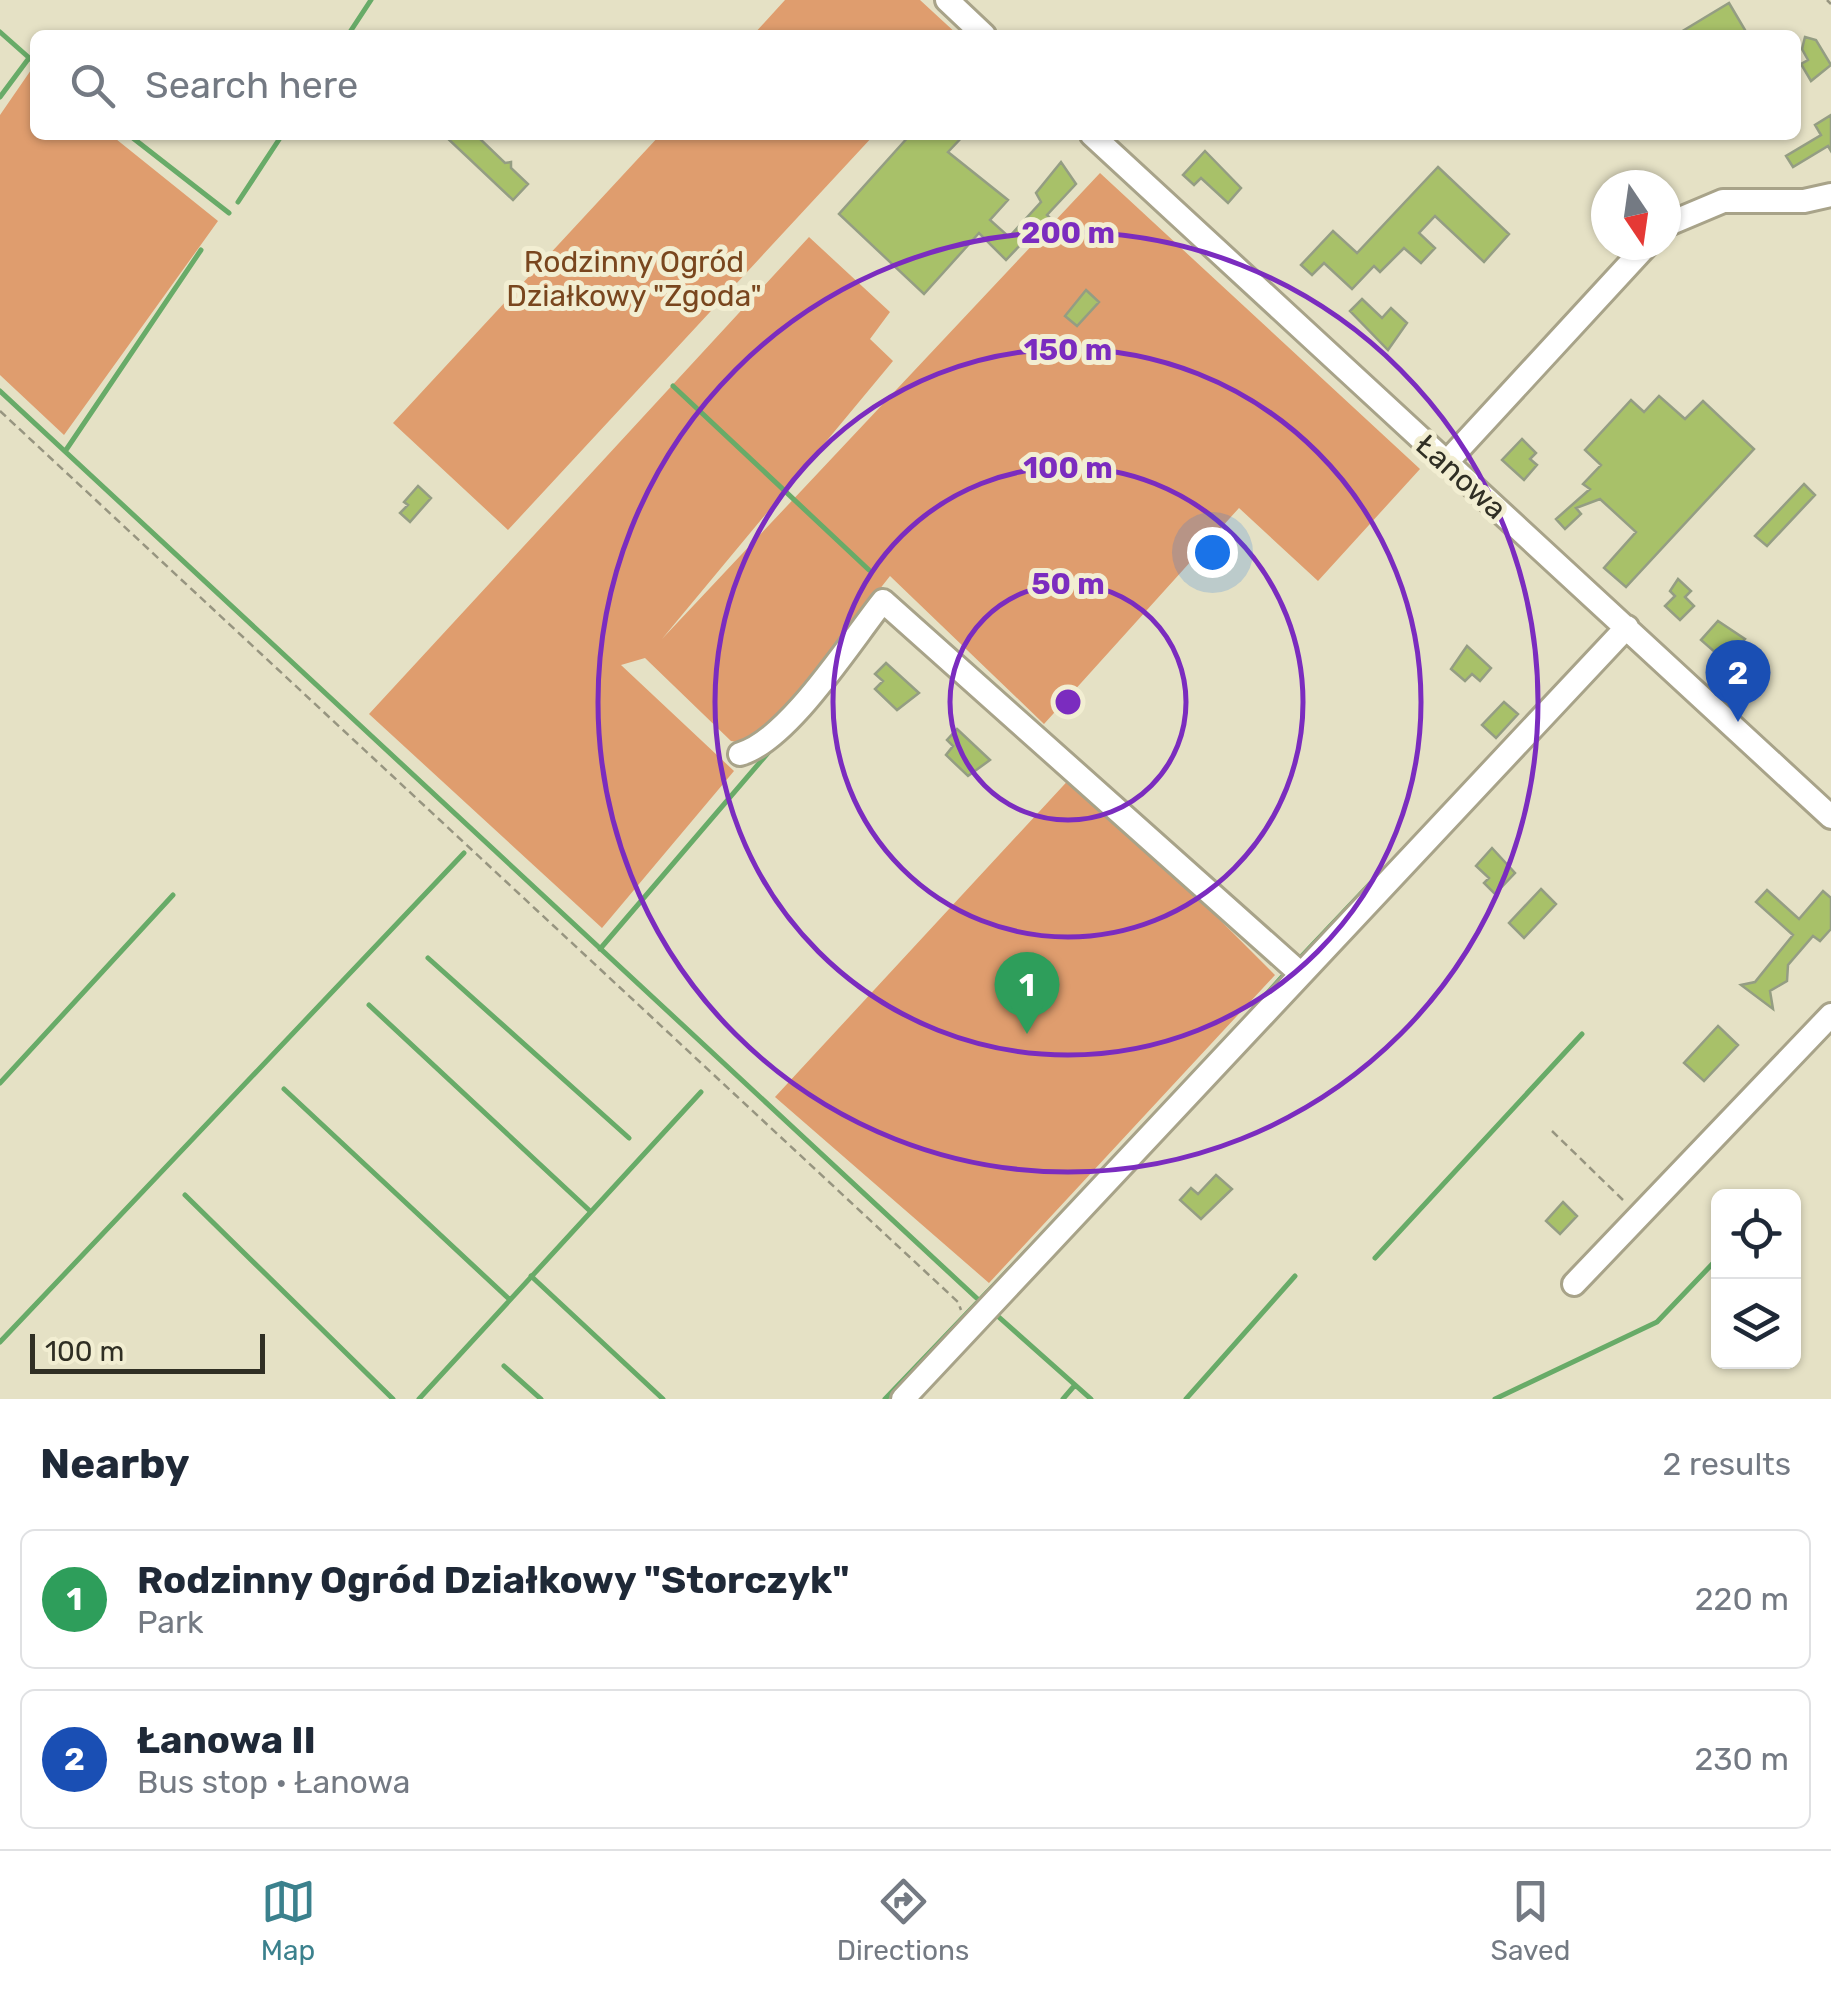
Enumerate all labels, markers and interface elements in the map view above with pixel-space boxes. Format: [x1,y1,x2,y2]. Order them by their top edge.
search box [30,30,1801,140]
icon: search [65,58,120,113]
text: Search here [145,62,358,108]
north arrow [1591,170,1681,260]
text: 200 m [1021,215,1115,251]
park label: Rodzinny Ogród Działkowy "Zgoda" [506,244,762,314]
text: 150 m [1024,332,1112,368]
street label: Łanowa [1409,427,1513,527]
text: 100 m [1023,450,1113,486]
your location [1187,527,1238,578]
text: 50 m [1031,566,1105,602]
pin: 2 [1706,640,1770,722]
centre of rings [1050,684,1086,720]
pin: 1 [994,952,1060,1034]
map controls [1711,1189,1801,1369]
button: locate [1711,1189,1801,1279]
button: layers [1711,1279,1801,1369]
scale bar [30,1329,265,1374]
text: 100 m [45,1335,124,1368]
text: Nearby [40,1439,190,1489]
text: 2 results [1662,1445,1791,1483]
text: Rodzinny Ogród Działkowy "Storczyk" [137,1557,850,1603]
text: 1 [67,1580,82,1618]
text: 220 m [1695,1580,1789,1618]
text: Park [137,1603,204,1641]
text: Łanowa II [137,1717,316,1763]
text: 2 [64,1740,85,1778]
text: 230 m [1694,1740,1789,1778]
text: Bus stop · Łanowa [137,1763,410,1801]
tab: Map [261,1874,316,1967]
tab: Directions [837,1874,969,1967]
tab: Saved [1490,1874,1570,1967]

